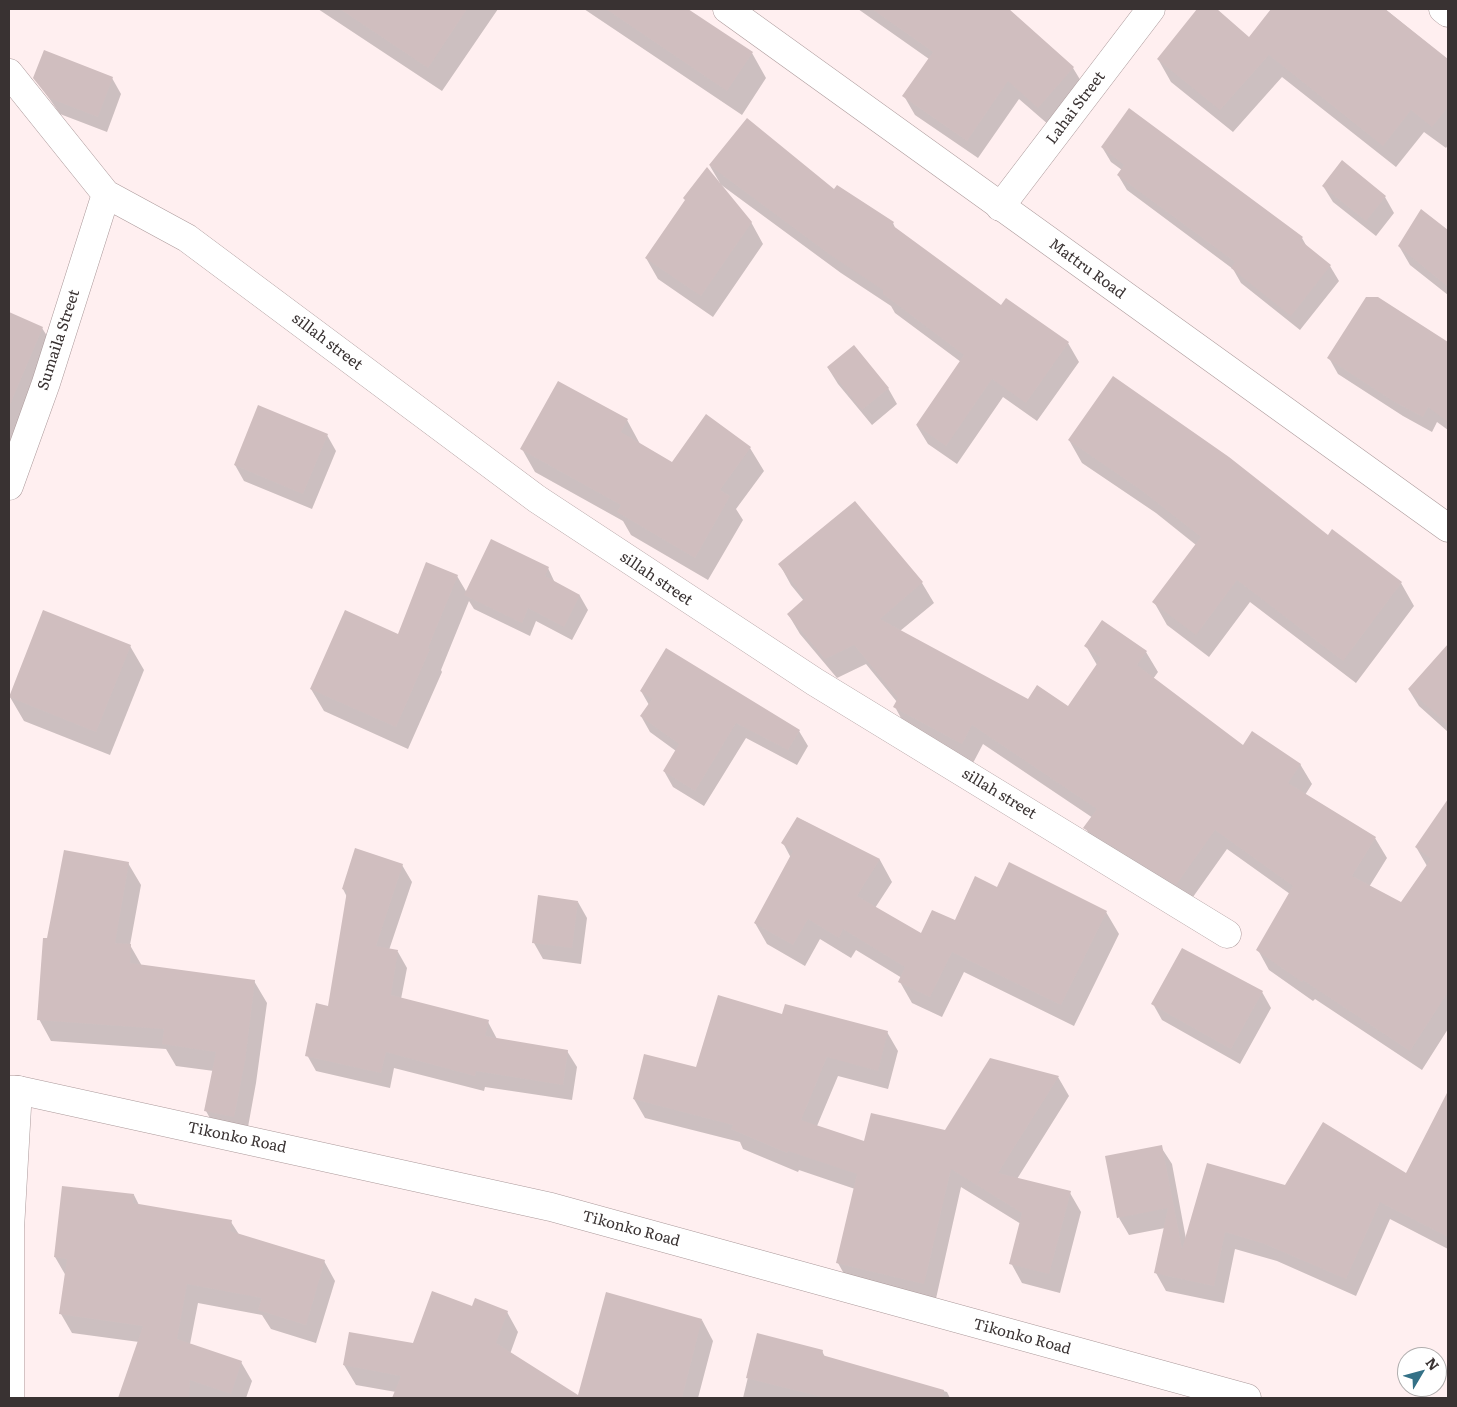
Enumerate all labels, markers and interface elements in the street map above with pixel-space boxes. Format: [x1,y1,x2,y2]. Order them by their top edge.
street label: Lahai Street [1043,68,1109,148]
street label: Mattru Road [1045,235,1129,303]
street label: Sumaila Street [34,287,84,393]
street label: sillah street [288,310,366,374]
street label: sillah street [616,548,696,610]
street label: sillah street [959,765,1039,823]
street label: Tikonko Road [186,1119,288,1157]
street label: Tikonko Road [580,1207,682,1251]
street label: Tikonko Road [971,1315,1073,1359]
north arrow [1397,1347,1447,1397]
text: N [1422,1353,1445,1374]

